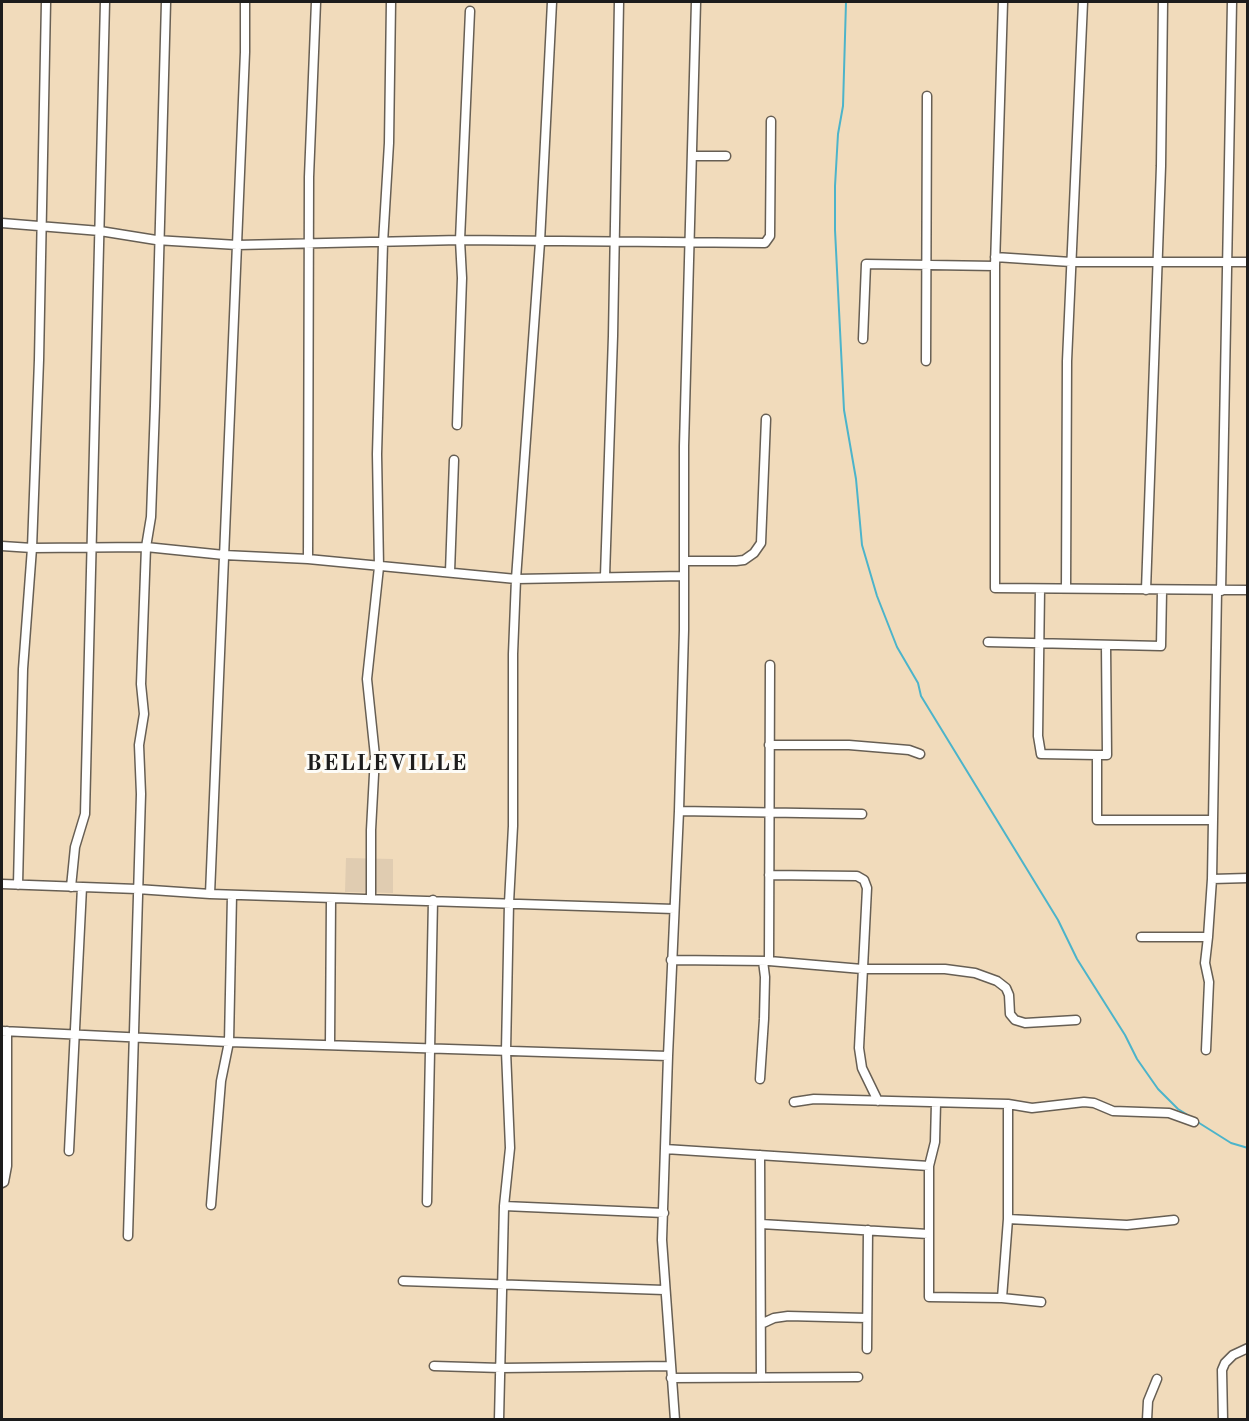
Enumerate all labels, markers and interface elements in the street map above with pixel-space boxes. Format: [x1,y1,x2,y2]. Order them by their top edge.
district label: BELLEVILLE [306,751,468,777]

